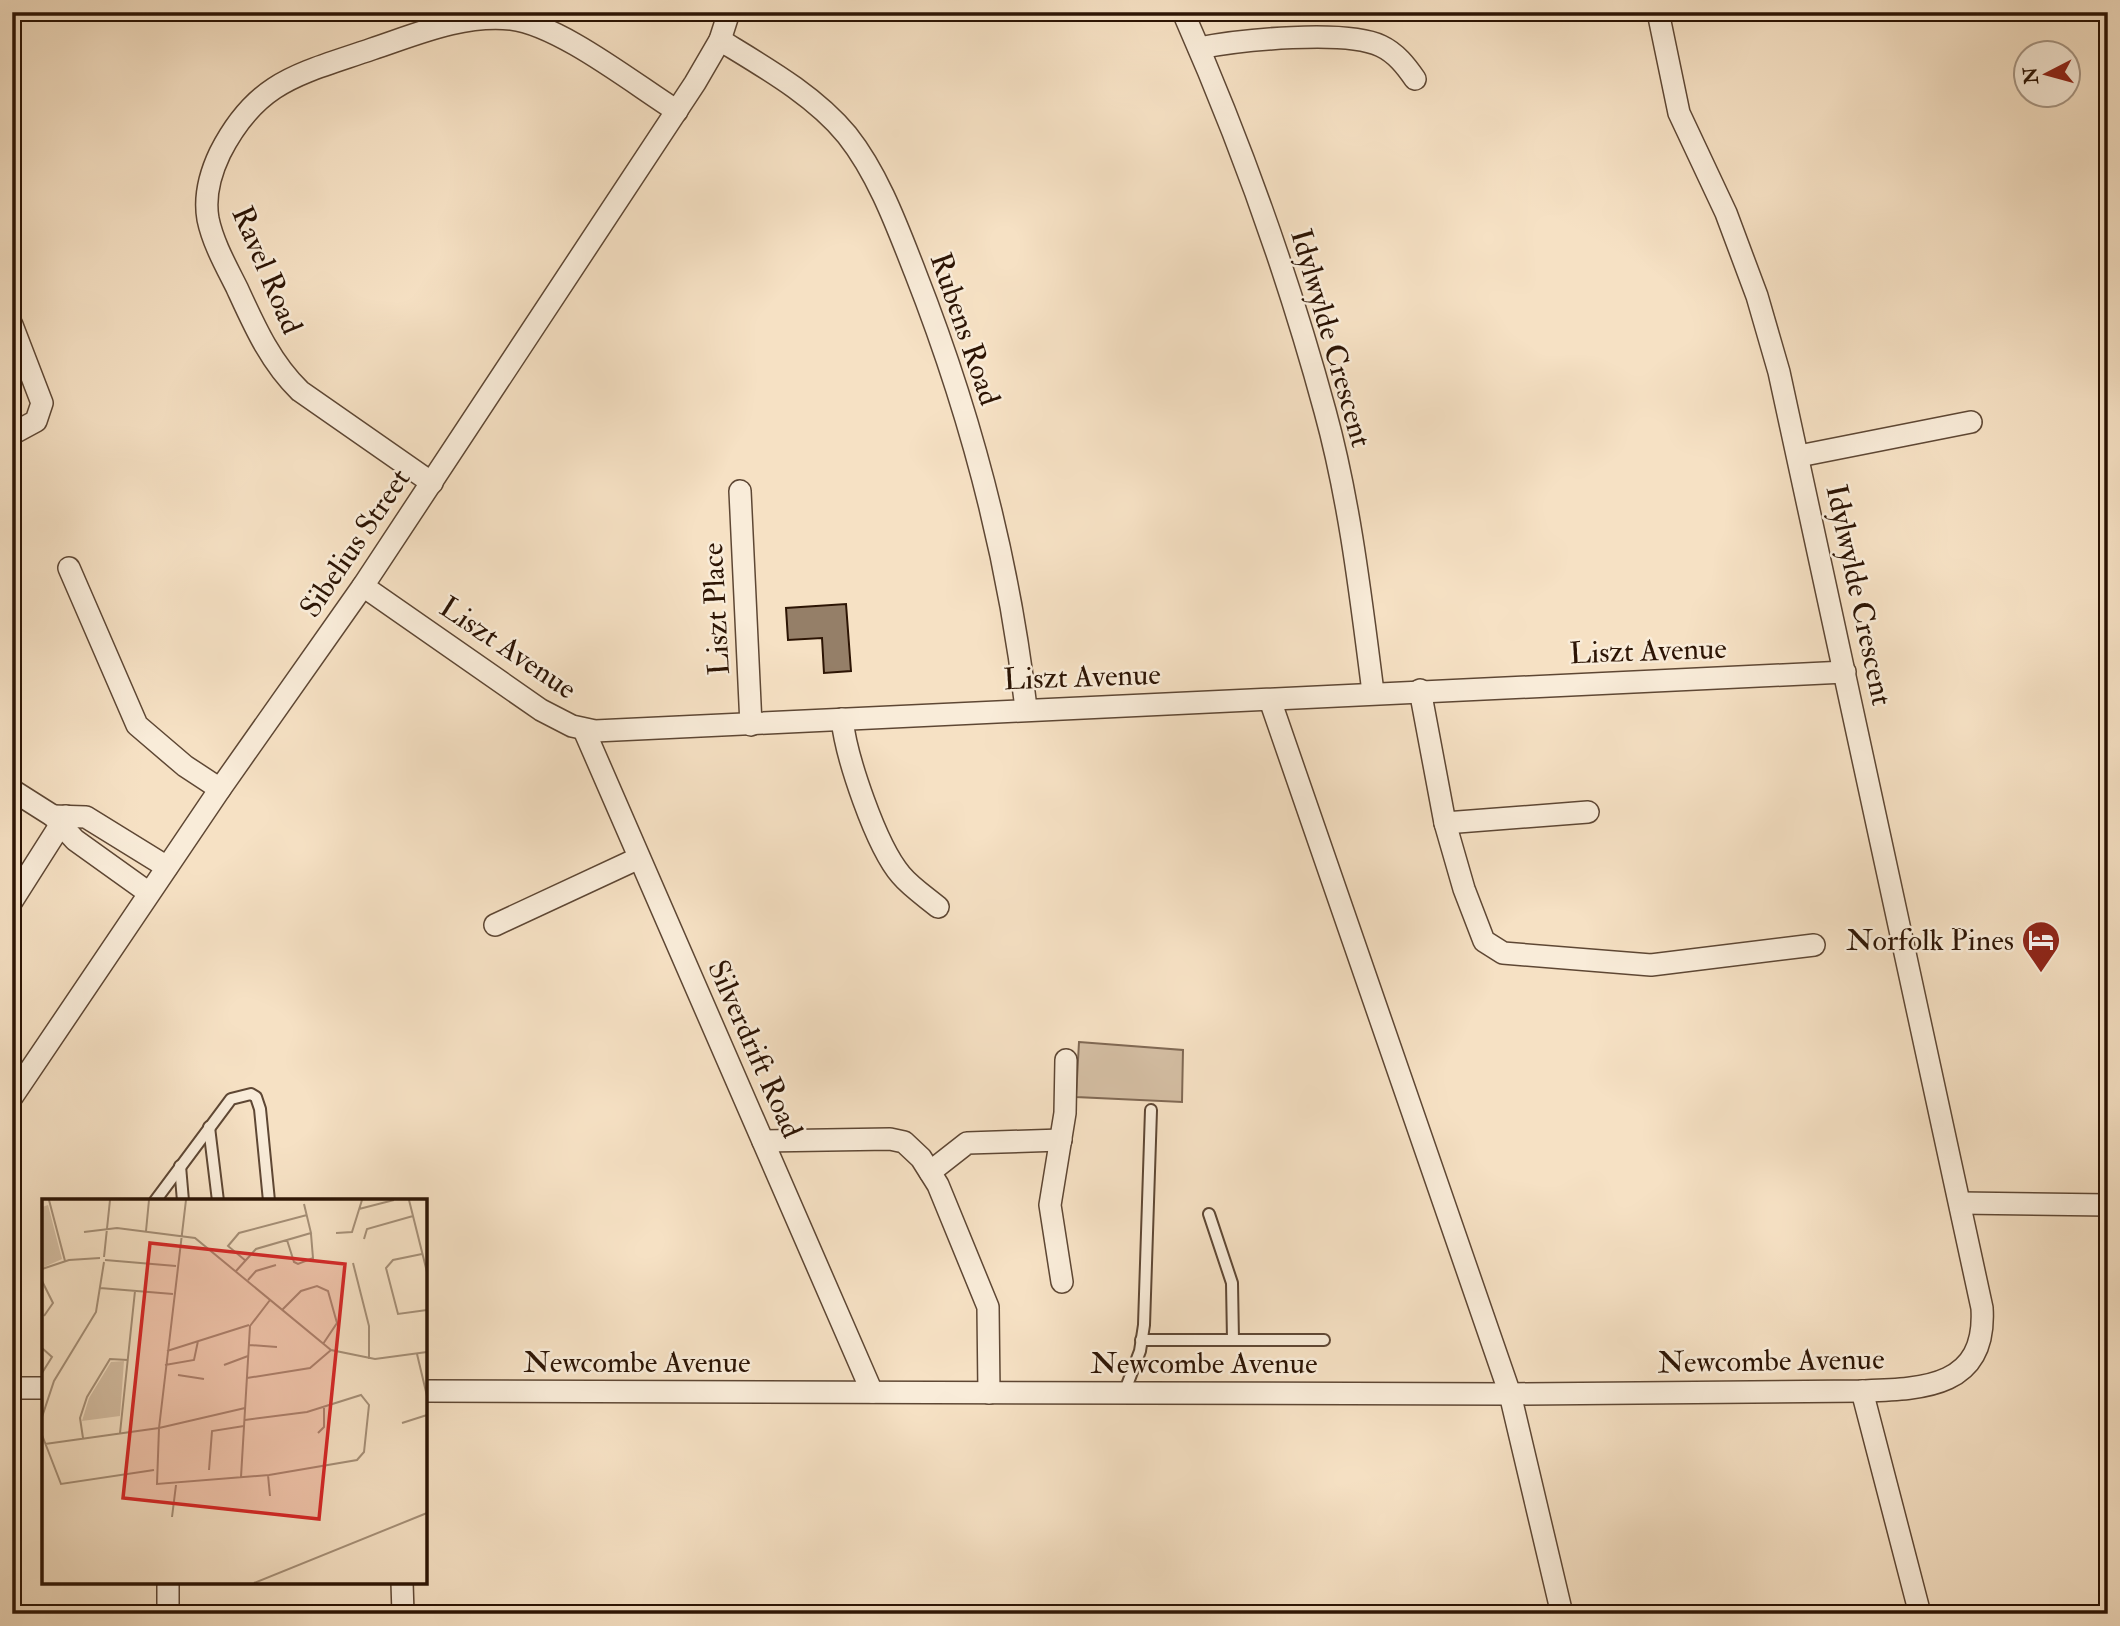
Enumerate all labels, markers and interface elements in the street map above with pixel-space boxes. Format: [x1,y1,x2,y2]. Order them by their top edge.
north arrow [2011,38,2082,108]
text: N [2018,65,2044,86]
street label: Ravel Road [224,201,311,340]
street label: Idylwylde Crescent [1282,225,1380,452]
street label: Rubens Road [922,248,1008,410]
street label: Sibelius Street [292,461,418,624]
street label: Idylwylde Crescent [1818,481,1901,709]
street label: Liszt Place [694,542,738,676]
street label: Liszt Avenue [432,589,584,707]
street label: Liszt Avenue [1569,630,1727,672]
street label: Liszt Avenue [1003,656,1161,698]
hotel icon: Norfolk Pines [2020,919,2062,974]
place label: Norfolk Pines [1846,922,2014,959]
street label: Silverdrift Road [699,954,811,1144]
inset map [42,1199,427,1584]
street label: Newcombe Avenue [1657,1341,1885,1381]
street label: Newcombe Avenue [523,1344,751,1381]
street label: Newcombe Avenue [1090,1345,1318,1382]

